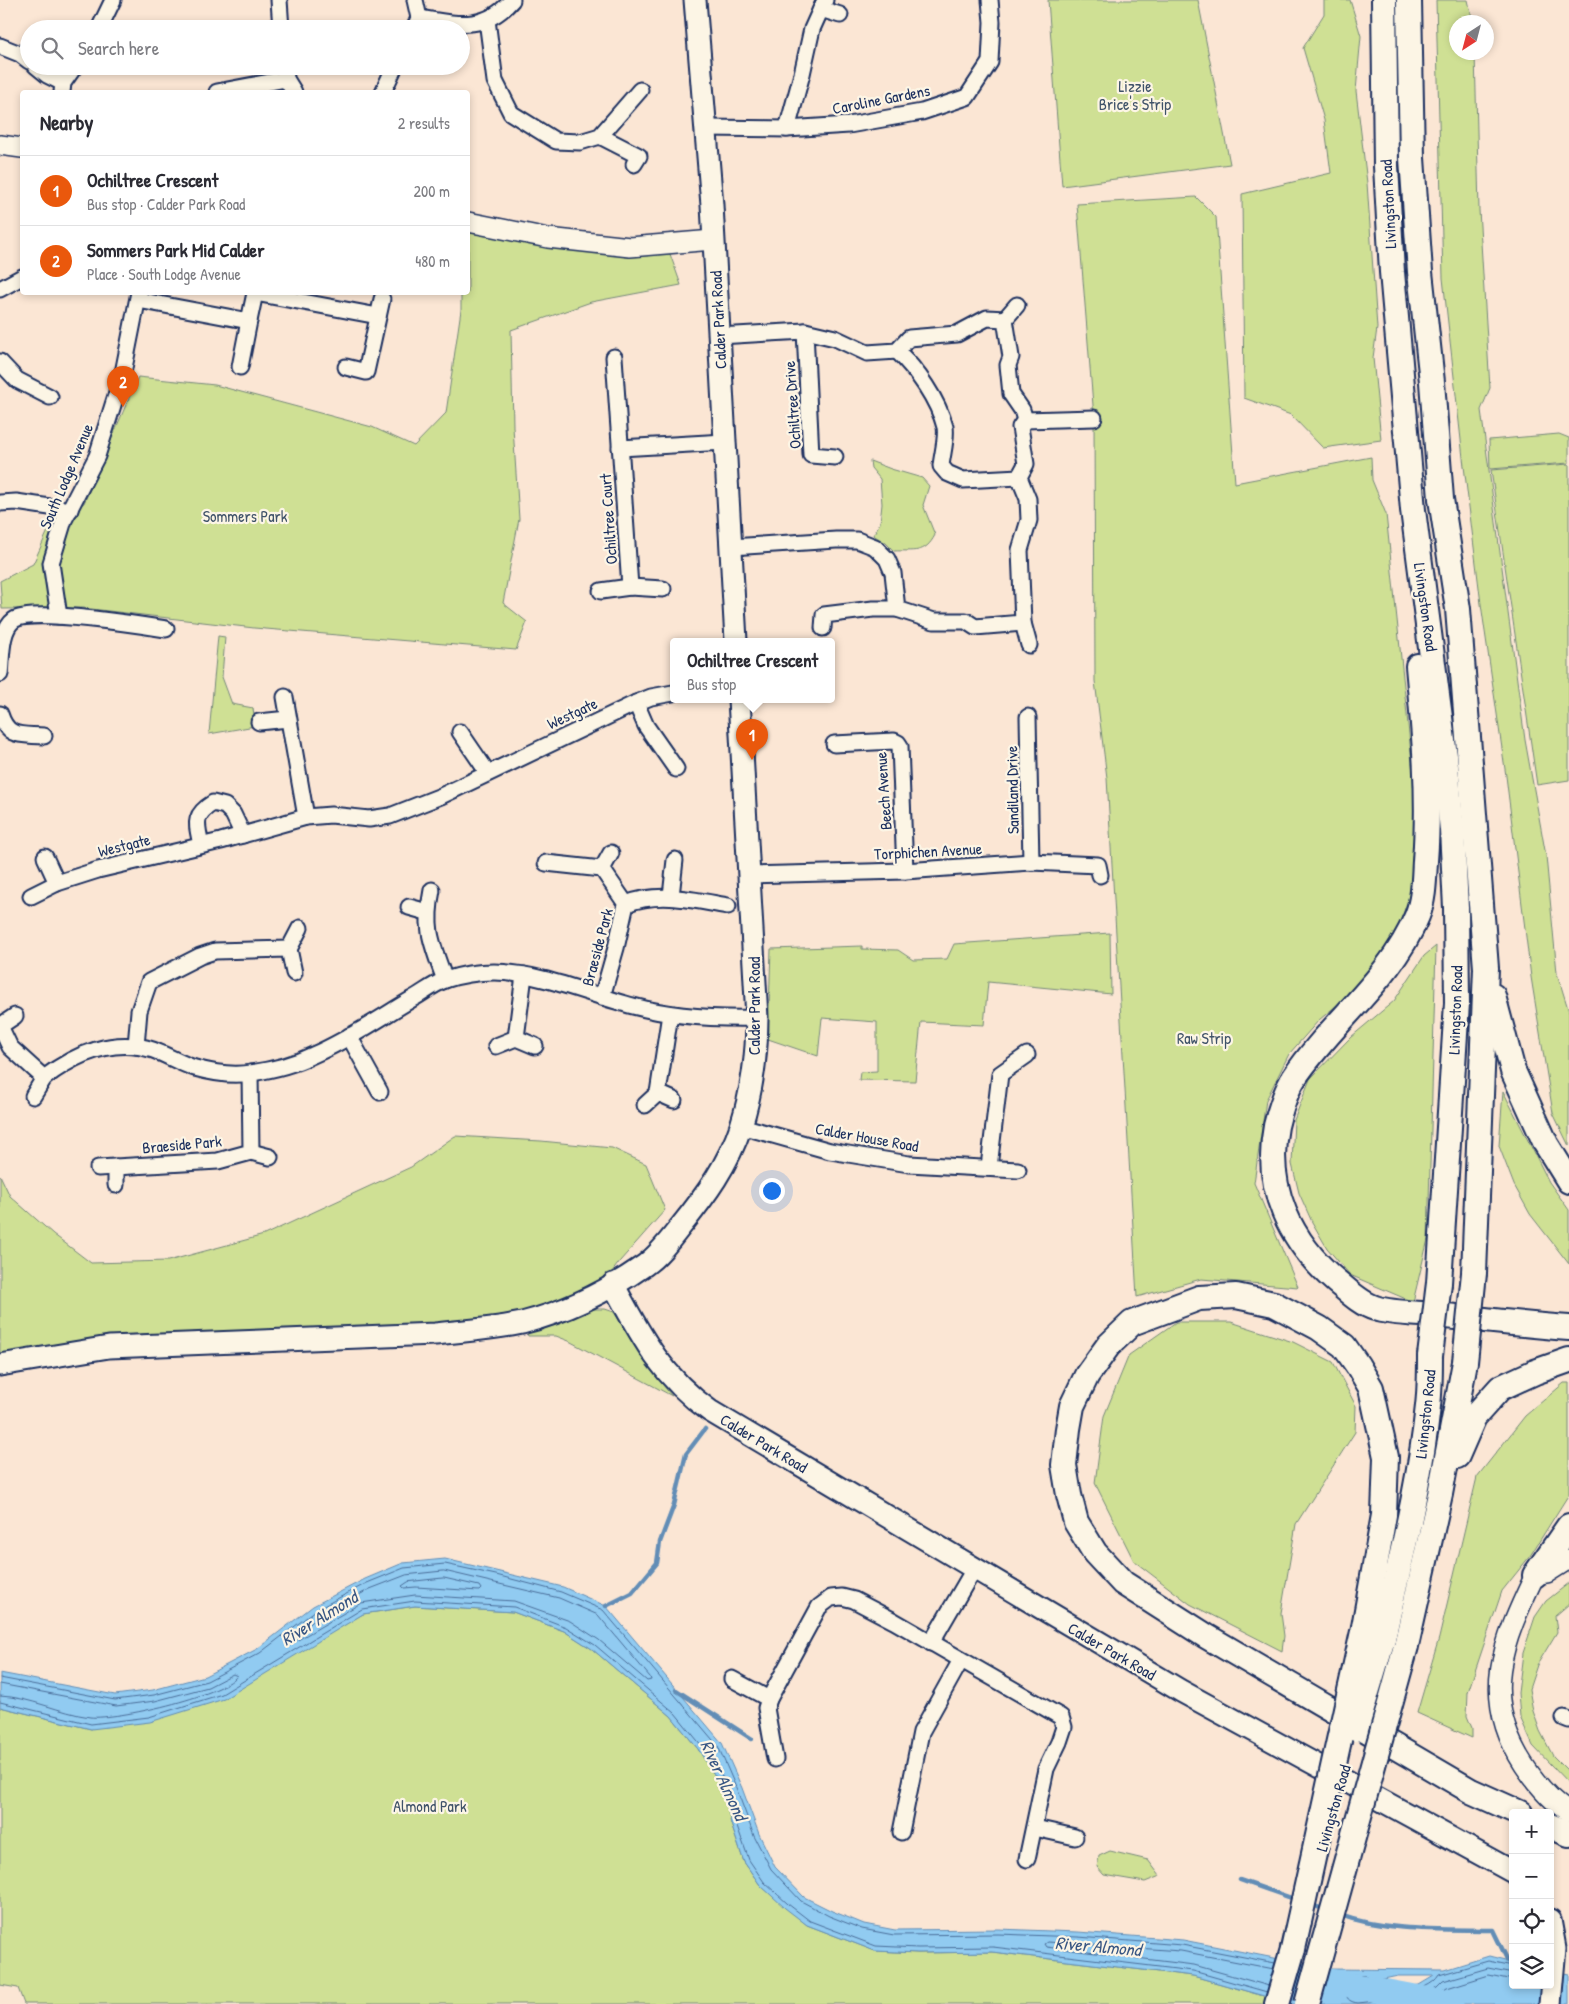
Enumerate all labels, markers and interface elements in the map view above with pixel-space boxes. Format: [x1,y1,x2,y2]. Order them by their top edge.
north arrow [1449,15,1494,60]
search box [20,20,470,75]
icon: search [38,34,66,62]
text: Search here [78,35,159,61]
park label: Lizzie Brice's Strip [1099,75,1171,115]
street label: Caroline Gardens [830,79,932,119]
text: Nearby [40,108,93,137]
text: 2 results [398,112,450,134]
street label: Livingston Road [1375,159,1401,249]
text: Ochiltree Crescent [87,167,218,193]
text: 1 [53,180,59,202]
text: 200 m [414,180,450,202]
text: Bus stop · Calder Park Road [87,193,245,215]
text: Sommers Park Mid Calder [87,237,264,263]
text: 2 [52,250,60,272]
text: 480 m [415,250,450,272]
text: Place · South Lodge Avenue [87,263,241,285]
street label: Calder Park Road [704,270,732,370]
street label: Ochiltree Drive [778,360,806,450]
pin: 2 [107,366,139,407]
street label: South Lodge Avenue [34,419,98,532]
street label: Ochiltree Court [594,472,622,565]
park label: Sommers Park [203,505,288,527]
street label: Livingston Road [1409,561,1443,653]
popup [670,638,835,703]
text: Ochiltree Crescent [687,647,818,673]
text: Bus stop [687,673,736,695]
street label: Westgate [543,692,601,734]
pin: 1 [736,719,768,760]
street label: Sandiland Drive [1000,745,1024,834]
street label: Beech Avenue [869,751,897,831]
street label: Westgate [96,828,153,862]
street label: Torphichen Avenue [873,837,983,865]
street label: Braeside Park [576,905,618,988]
street label: Calder Park Road [743,957,765,1055]
street label: Livingston Road [1442,965,1468,1055]
park label: Raw Strip [1177,1027,1231,1049]
street label: Calder House Road [814,1117,920,1157]
street label: Braeside Park [141,1130,223,1158]
your location [759,1178,785,1204]
street label: Livingston Road [1409,1369,1441,1459]
street label: Calder Park Road [716,1408,812,1478]
water label: River Almond [276,1583,365,1651]
street label: Calder Park Road [1064,1617,1160,1685]
water label: River Almond [695,1736,755,1827]
street label: Livingston Road [1310,1762,1356,1854]
park label: Almond Park [393,1795,467,1817]
map controls [1509,1809,1554,1989]
button: + [1509,1809,1554,1854]
button: − [1509,1854,1554,1899]
button: locate [1509,1899,1554,1944]
water label: River Almond [1054,1930,1145,1962]
button: layers [1509,1944,1554,1989]

